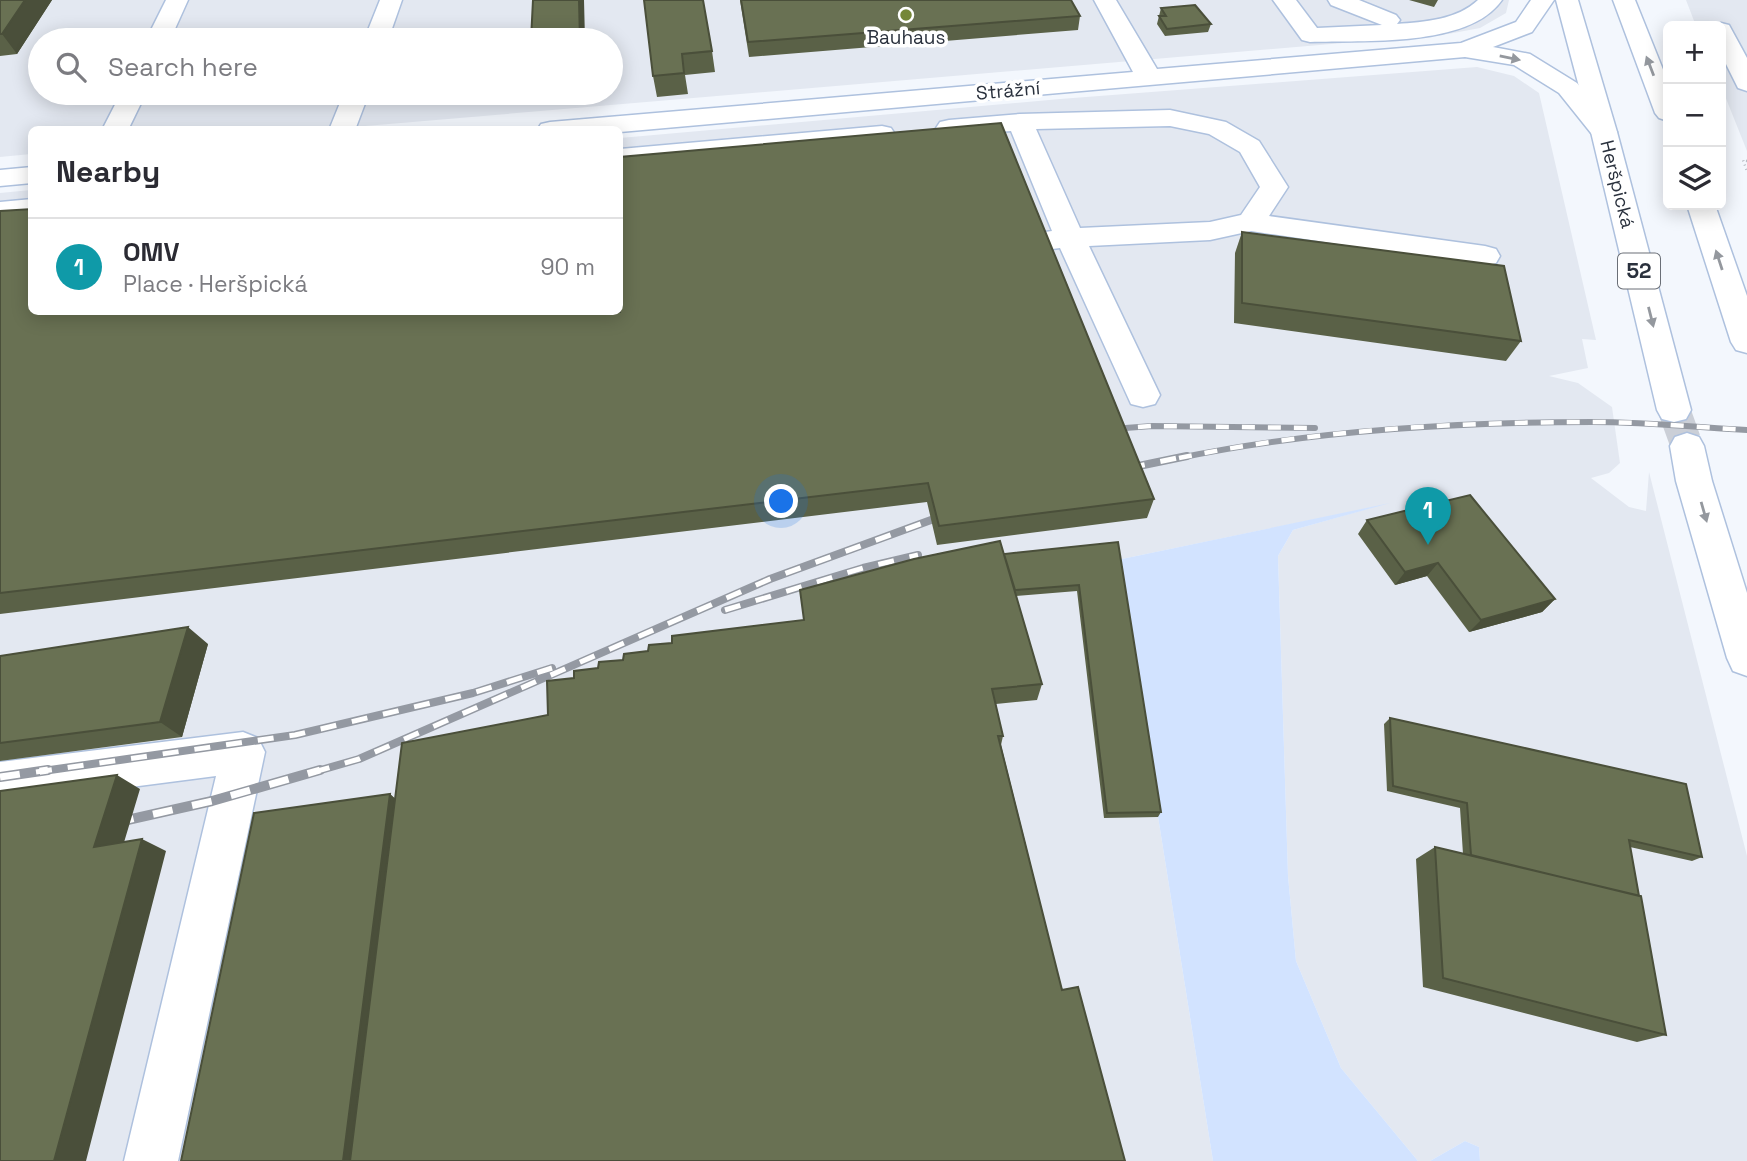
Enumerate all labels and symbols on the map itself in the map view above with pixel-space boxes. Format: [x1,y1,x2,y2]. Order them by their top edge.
marker: Bauhaus [898,7,914,23]
place label: Bauhaus [867,25,945,50]
one-way arrow [1499,52,1521,63]
one-way arrow [1645,56,1656,77]
street label: Strážní [975,75,1042,106]
street label: Heršpická [1595,137,1641,231]
one-way arrow [1713,250,1724,271]
road number: 52 [1618,254,1660,288]
one-way arrow [1646,306,1657,328]
your location [764,484,798,518]
pin: 1 [1405,487,1451,545]
one-way arrow [1699,502,1709,523]

